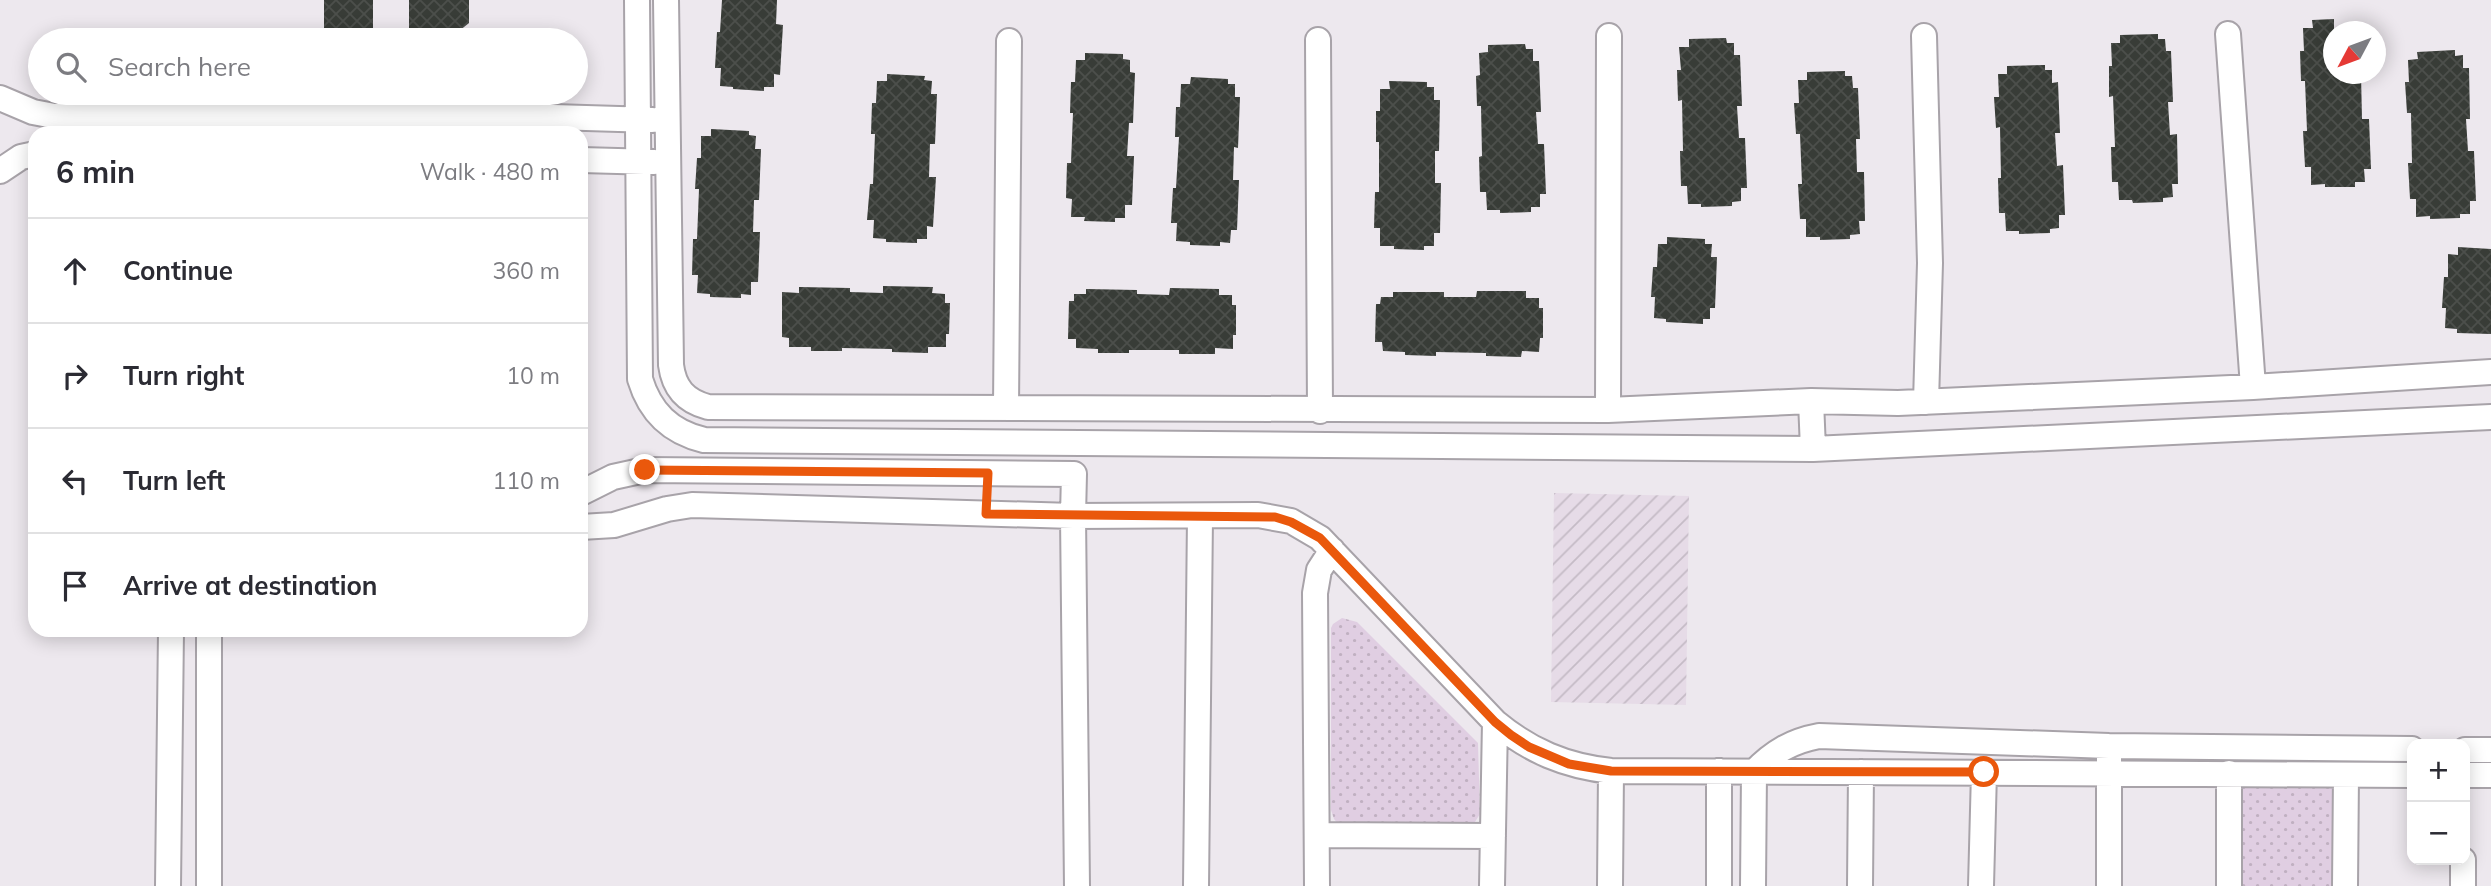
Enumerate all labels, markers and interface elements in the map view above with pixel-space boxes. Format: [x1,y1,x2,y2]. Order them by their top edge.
north arrow [2323,21,2386,84]
search box [28,28,588,105]
icon: search [52,48,90,86]
text: Search here [108,50,251,83]
text: 6 min [56,153,135,191]
text: Walk · 480 m [420,157,560,186]
icon: ahead [56,252,94,290]
text: Continue [123,254,233,287]
text: 360 m [492,256,560,285]
icon: right [56,357,94,395]
text: Turn right [123,359,244,392]
text: 10 m [506,361,560,390]
route end [629,454,660,485]
icon: left [56,462,94,500]
text: Turn left [123,464,225,497]
text: 110 m [492,466,560,495]
icon: arrive [56,567,94,605]
text: Arrive at destination [123,569,378,602]
map controls [2407,739,2470,865]
button: + [2407,739,2470,802]
route start [1968,756,1999,787]
button: − [2407,802,2470,865]

